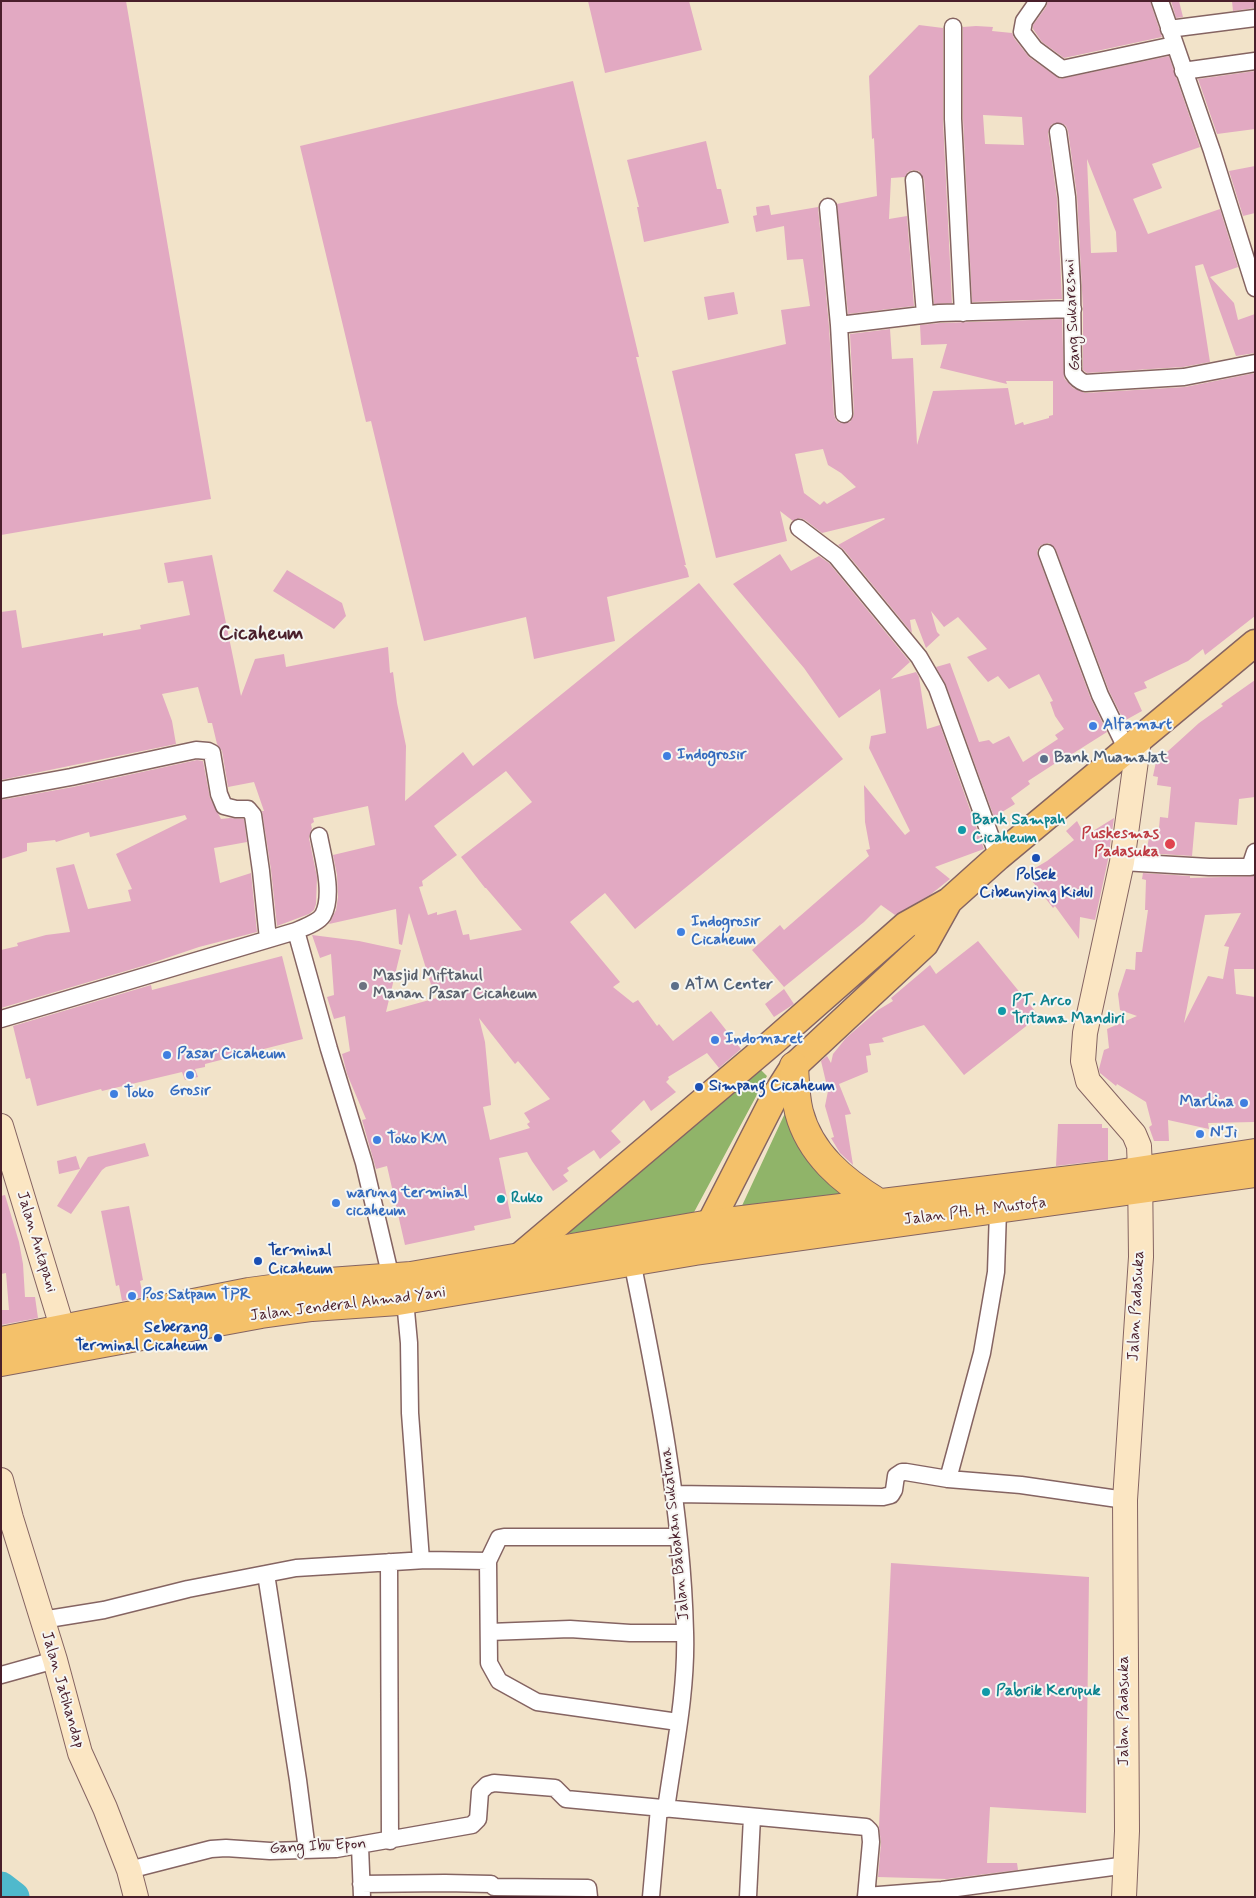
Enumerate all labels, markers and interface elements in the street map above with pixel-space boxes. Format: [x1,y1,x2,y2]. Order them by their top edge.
street label: Gang Sukaresmi [1060,259,1086,371]
district label: Cicaheum [218,622,304,648]
place label: Alfamart [1103,716,1172,736]
marker: Alfamart [1087,720,1099,732]
place label: Indogrosir [677,746,746,766]
place label: Bank Muamalat [1054,749,1168,769]
marker: Indogrosir [661,750,673,762]
marker: Bank Muamalat [1038,753,1050,765]
place label: Bank Sampah Cicaheum [972,811,1065,849]
marker: Bank Sampah Cicaheum [956,824,968,836]
place label: Puskesmas Padasuka [1081,825,1159,863]
marker: Puskesmas Padasuka [1163,837,1177,851]
marker: Polsek Cibeunying Kidul [1030,852,1042,864]
place label: Polsek Cibeunying Kidul [979,866,1093,904]
place label: Indogrosir Cicaheum [691,913,760,951]
marker: Indogrosir Cicaheum [675,926,687,938]
place label: Masjid Miftahul Manan Pasar Cicaheum [373,967,537,1005]
place label: ATM Center [685,976,773,996]
marker: Masjid Miftahul Manan Pasar Cicaheum [357,980,369,992]
marker: ATM Center [669,980,681,992]
place label: PT. Arco Tritama Mandiri [1012,992,1125,1030]
marker: PT. Arco Tritama Mandiri [996,1005,1008,1017]
place label: Indomaret [725,1030,803,1050]
marker: Indomaret [709,1034,721,1046]
place label: Pasar Cicaheum [177,1045,286,1065]
marker: Pasar Cicaheum [161,1049,173,1061]
marker: Grosir [184,1069,196,1081]
place label: Simpang Cicaheum [709,1077,835,1097]
marker: Simpang Cicaheum [693,1081,705,1093]
place label: Grosir [169,1082,211,1102]
place label: Toko [124,1084,154,1104]
marker: Toko [108,1088,120,1100]
place label: Marlina [1179,1093,1234,1113]
marker: Marlina [1238,1097,1250,1109]
place label: N'Ji [1210,1124,1237,1144]
marker: N'Ji [1194,1128,1206,1140]
place label: Toko KM [387,1130,447,1150]
marker: Toko KM [371,1134,383,1146]
place label: warung terminal cicaheum [346,1184,468,1222]
street label: Jalan Antapani [11,1189,61,1295]
place label: Ruko [511,1189,543,1209]
marker: Ruko [495,1193,507,1205]
street label: Jalan PH. H. Mustofa [903,1194,1047,1230]
marker: warung terminal cicaheum [330,1197,342,1209]
place label: Terminal Cicaheum [268,1242,333,1280]
street label: Jalan Padasuka [1125,1250,1149,1362]
marker: Terminal Cicaheum [252,1255,264,1267]
street label: Jalan Jenderal Ahmad Yani [249,1283,447,1327]
place label: Pos Satpam TPR [142,1286,250,1306]
marker: Pos Satpam TPR [126,1290,138,1302]
place label: Seberang Terminal Cicaheum [75,1319,208,1357]
marker: Seberang Terminal Cicaheum [212,1332,224,1344]
street label: Jalan Babakan Sukatma [657,1447,695,1621]
street label: Jalan Jatihandap [36,1629,88,1751]
street label: Jalan Padasuka [1115,1656,1135,1766]
place label: Pabrik Kerupuk [996,1682,1101,1702]
marker: Pabrik Kerupuk [980,1686,992,1698]
street label: Gang Ibu Epon [269,1835,367,1859]

